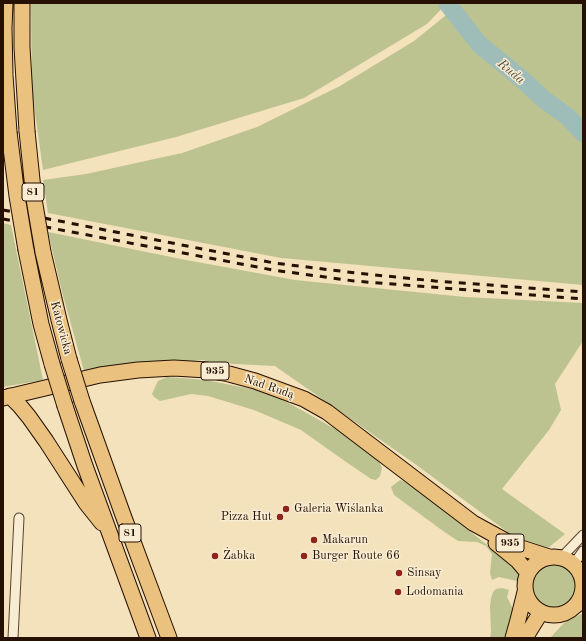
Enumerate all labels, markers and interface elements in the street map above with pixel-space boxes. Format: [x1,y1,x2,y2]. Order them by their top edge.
water label: Ruda [494,56,528,88]
road number: 81 [22,183,44,201]
street label: Katowicka [47,300,75,356]
road number: 935 [201,362,229,380]
street label: Nad Rudą [242,372,296,402]
place label: Galeria Wiślanka [294,502,383,516]
marker: Galeria Wiślanka [281,504,291,514]
place label: Pizza Hut [221,510,272,524]
marker: Pizza Hut [275,512,285,522]
road number: 81 [119,524,141,542]
place label: Makarun [322,533,368,547]
road number: 935 [496,534,524,552]
marker: Makarun [309,535,319,545]
place label: Żabka [223,549,255,563]
place label: Burger Route 66 [312,549,400,563]
marker: Żabka [210,551,220,561]
marker: Burger Route 66 [299,551,309,561]
place label: Sinsay [407,566,441,580]
marker: Sinsay [394,568,404,578]
place label: Lodomania [406,585,463,599]
marker: Lodomania [393,587,403,597]

